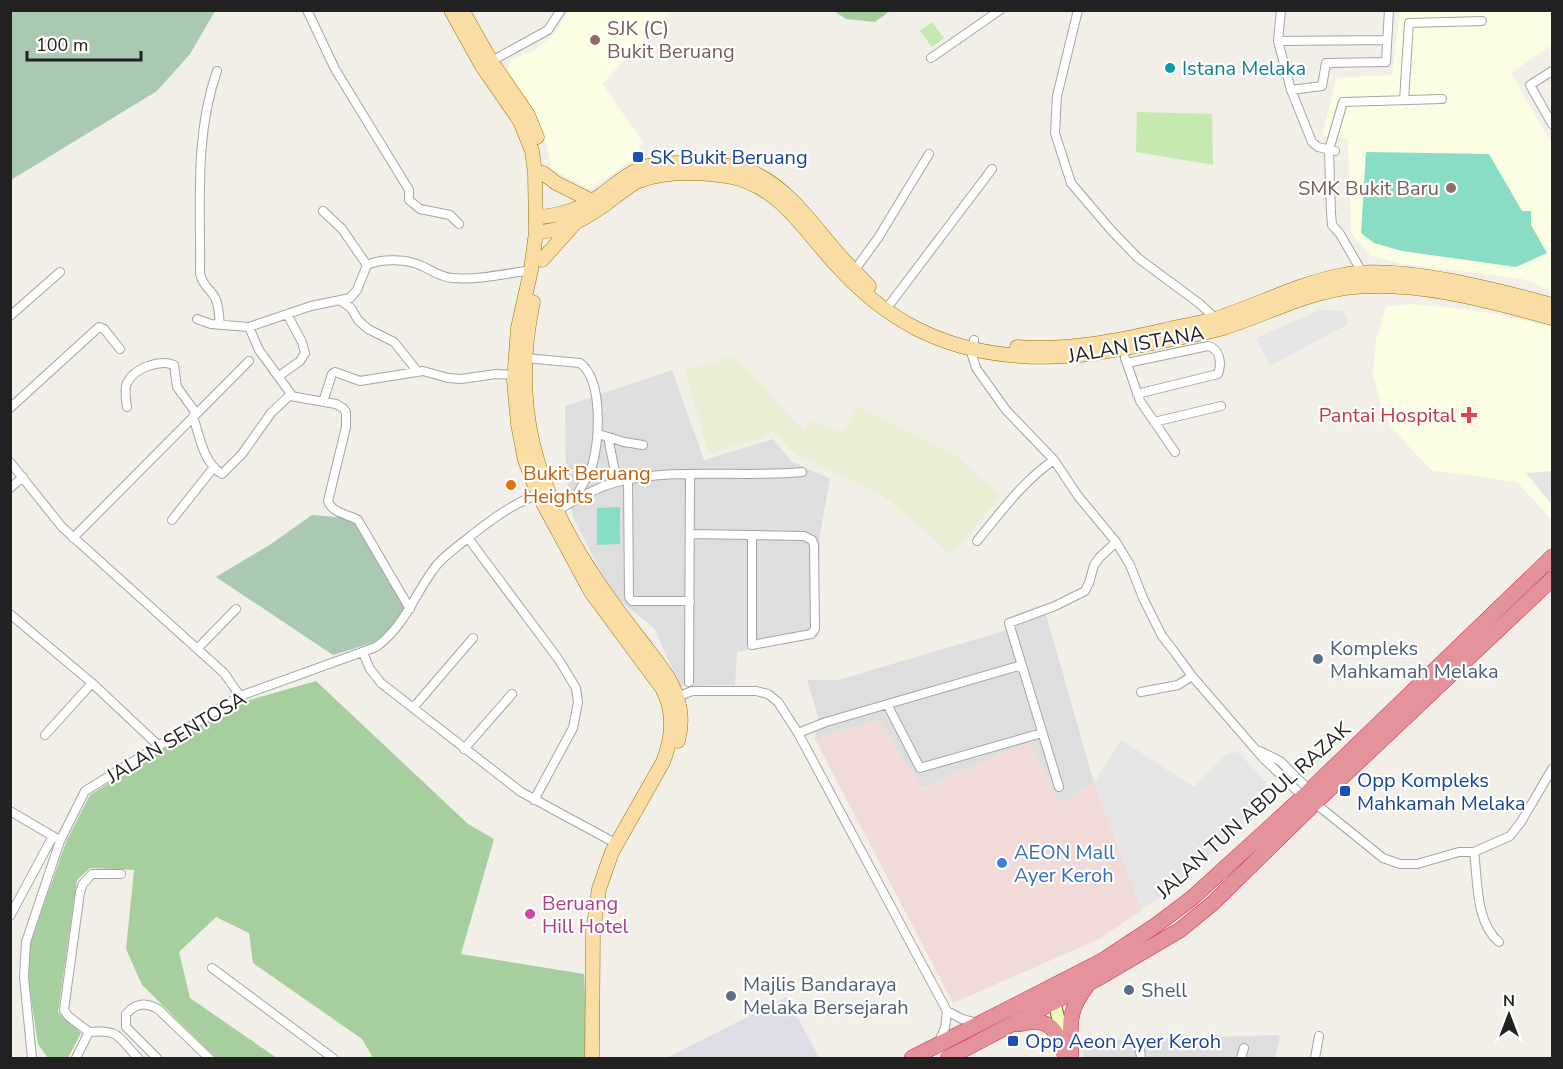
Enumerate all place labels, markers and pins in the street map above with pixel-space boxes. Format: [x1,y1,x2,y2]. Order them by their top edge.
place label: SJK (C) Bukit Beruang [607,15,735,65]
marker: SJK (C) Bukit Beruang [588,33,602,47]
place label: Istana Melaka [1182,55,1306,82]
marker: Istana Melaka [1163,61,1177,75]
place label: SK Bukit Beruang [650,144,808,171]
marker: SK Bukit Beruang [631,150,645,164]
place label: SMK Bukit Baru [1298,175,1439,202]
marker: SMK Bukit Baru [1444,181,1458,195]
place label: Pantai Hospital [1319,402,1456,429]
marker: Pantai Hospital [1460,406,1478,424]
place label: Bukit Beruang Heights [523,460,651,510]
marker: Bukit Beruang Heights [504,478,518,492]
place label: Kompleks Mahkamah Melaka [1330,635,1499,685]
marker: Kompleks Mahkamah Melaka [1311,652,1325,666]
place label: Opp Kompleks Mahkamah Melaka [1357,767,1526,817]
marker: Opp Kompleks Mahkamah Melaka [1338,784,1352,798]
place label: AEON Mall Ayer Keroh [1014,839,1115,889]
marker: AEON Mall Ayer Keroh [995,856,1009,870]
place label: Beruang Hill Hotel [542,890,629,940]
marker: Beruang Hill Hotel [523,907,537,921]
place label: Majlis Bandaraya Melaka Bersejarah [743,971,909,1021]
place label: Shell [1141,977,1187,1004]
marker: Shell [1122,983,1136,997]
marker: Majlis Bandaraya Melaka Bersejarah [724,989,738,1003]
place label: Opp Aeon Ayer Keroh [1025,1028,1221,1055]
marker: Opp Aeon Ayer Keroh [1006,1034,1020,1048]

